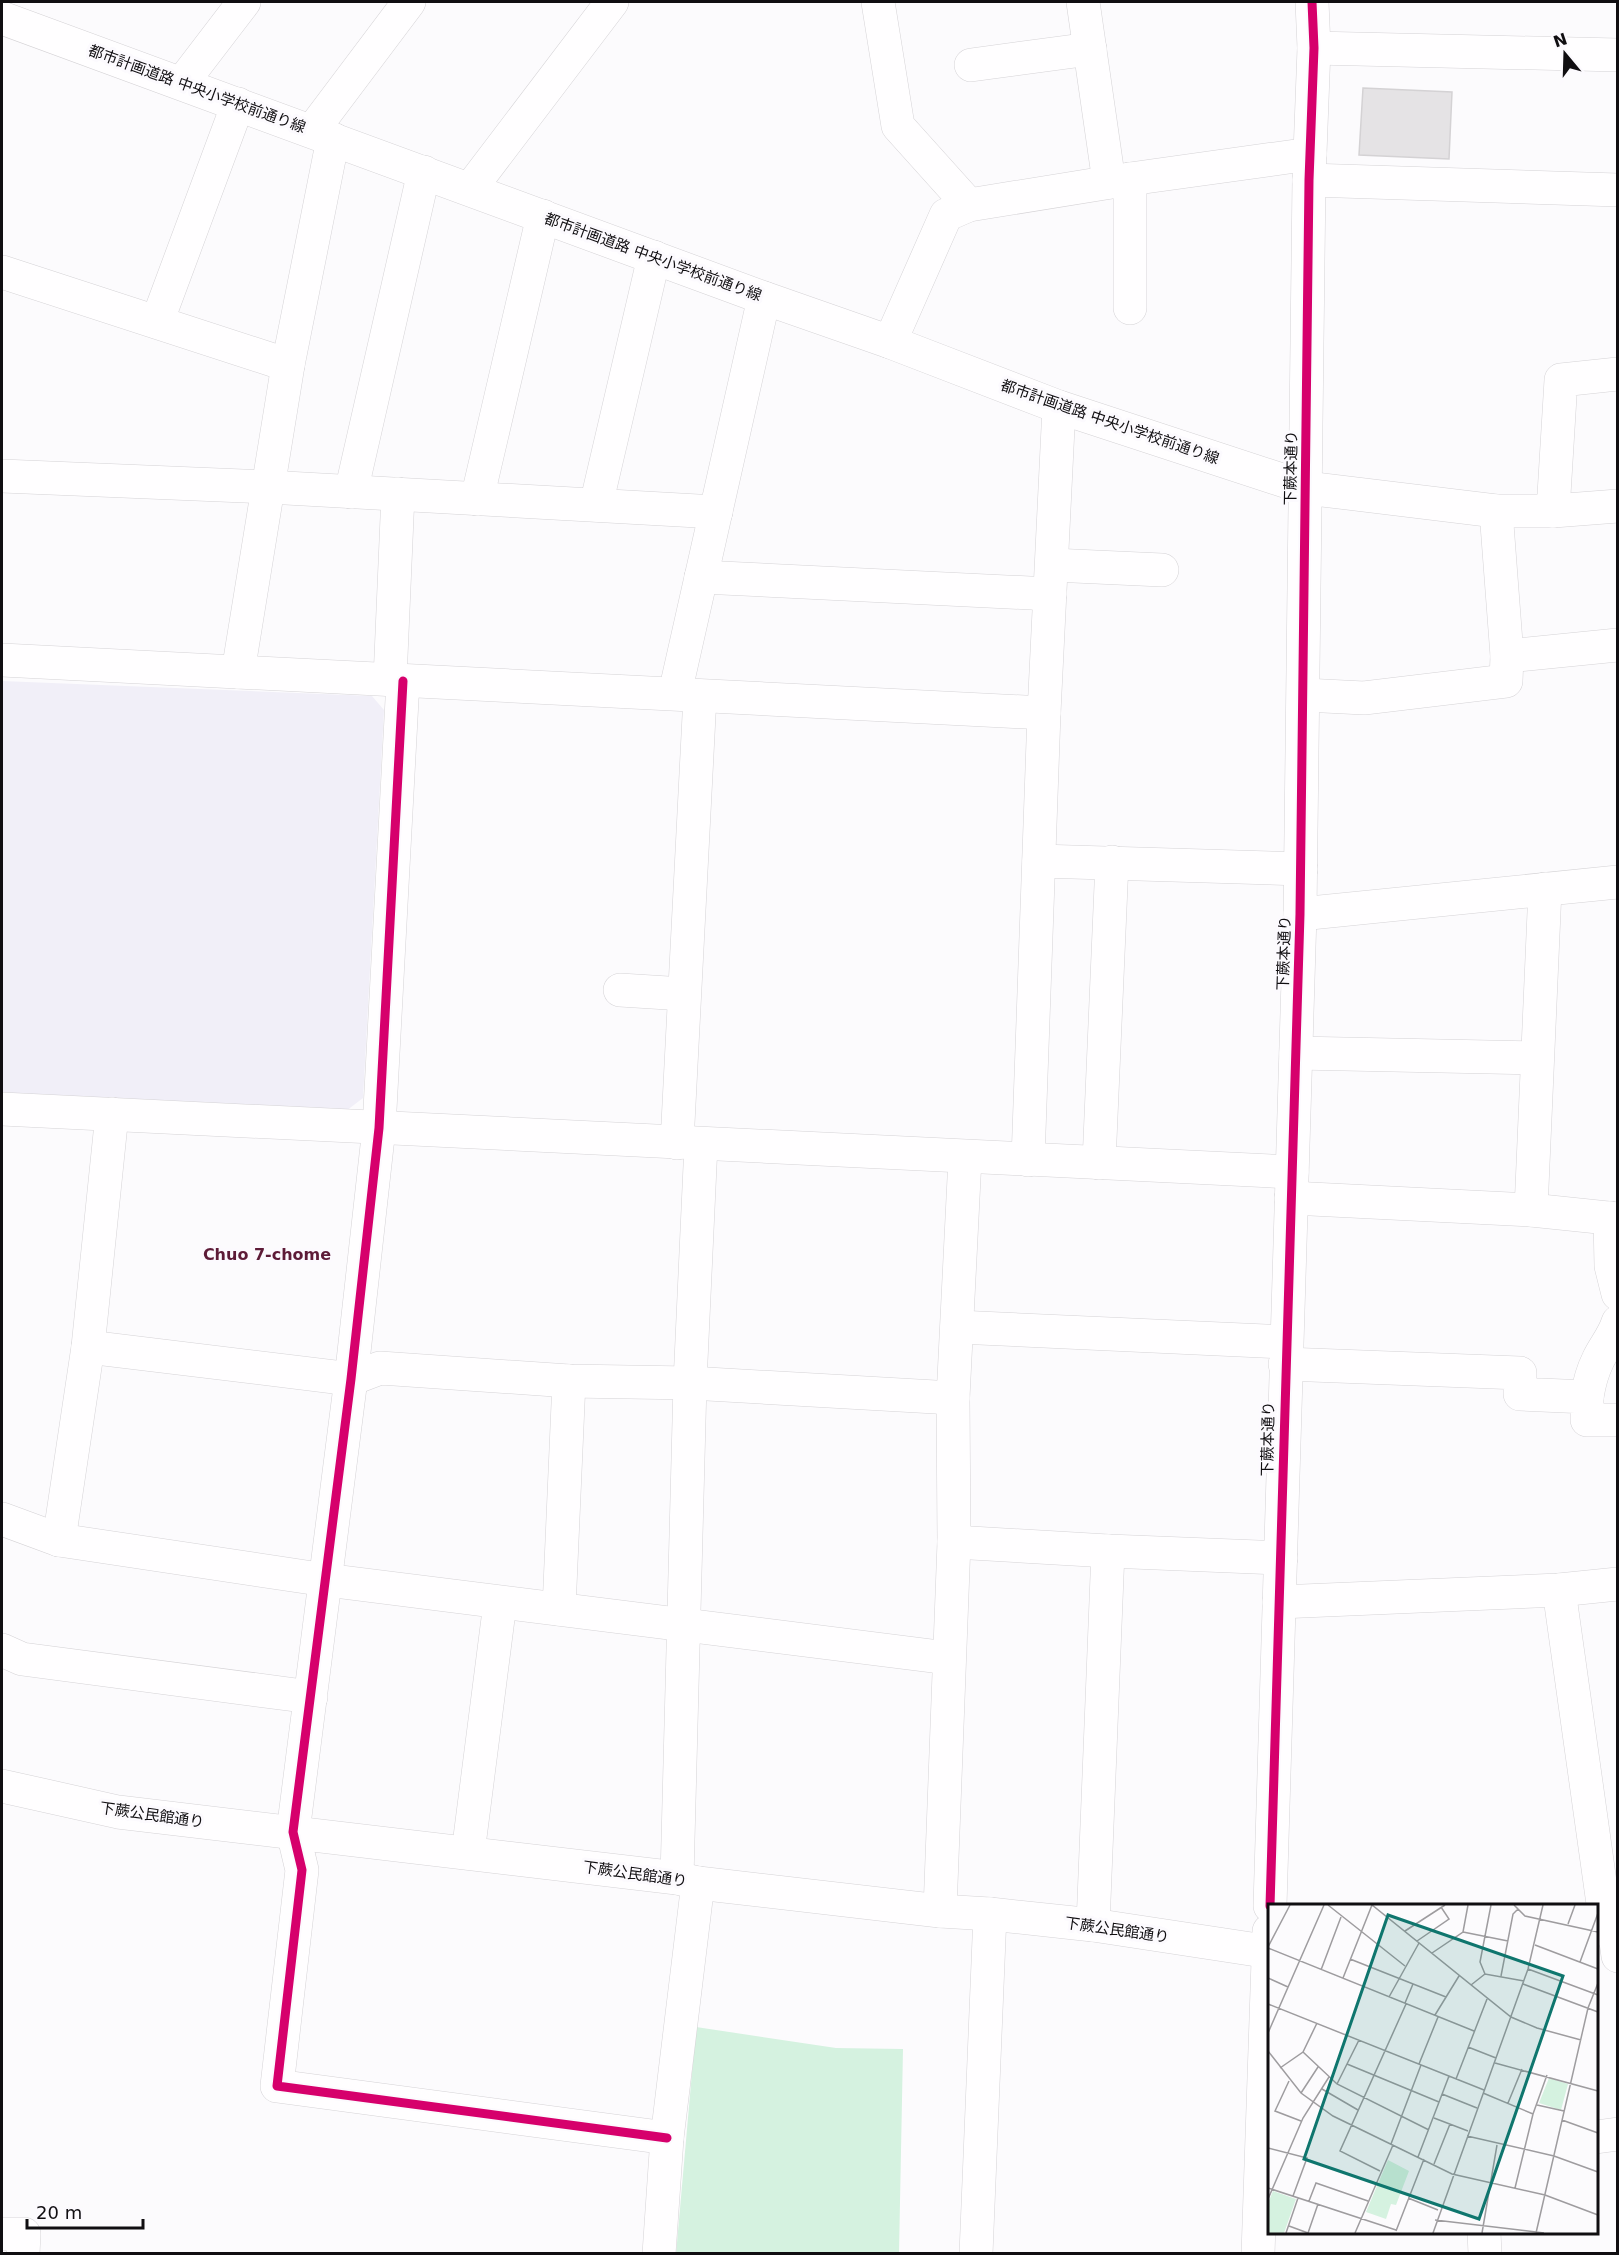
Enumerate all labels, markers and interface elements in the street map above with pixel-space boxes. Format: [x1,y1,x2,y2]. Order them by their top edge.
north arrow [1535,24,1595,84]
text: N [1551,29,1570,51]
street label: 都市計画道路 中央小学校前通り線 [86,41,308,137]
street label: 都市計画道路 中央小学校前通り線 [542,209,764,305]
street label: 都市計画道路 中央小学校前通り線 [998,376,1222,468]
street label: 下蕨本通り [1281,430,1301,506]
street label: 下蕨本通り [1274,915,1294,991]
district label: Chuo 7-chome [203,1245,331,1264]
street label: 下蕨本通り [1258,1401,1278,1477]
street label: 下蕨公民館通り [99,1799,205,1831]
street label: 下蕨公民館通り [582,1858,688,1890]
inset map [1268,1904,1598,2234]
street label: 下蕨公民館通り [1064,1914,1170,1946]
scale bar [27,2192,142,2230]
text: 20 m [36,2202,82,2223]

